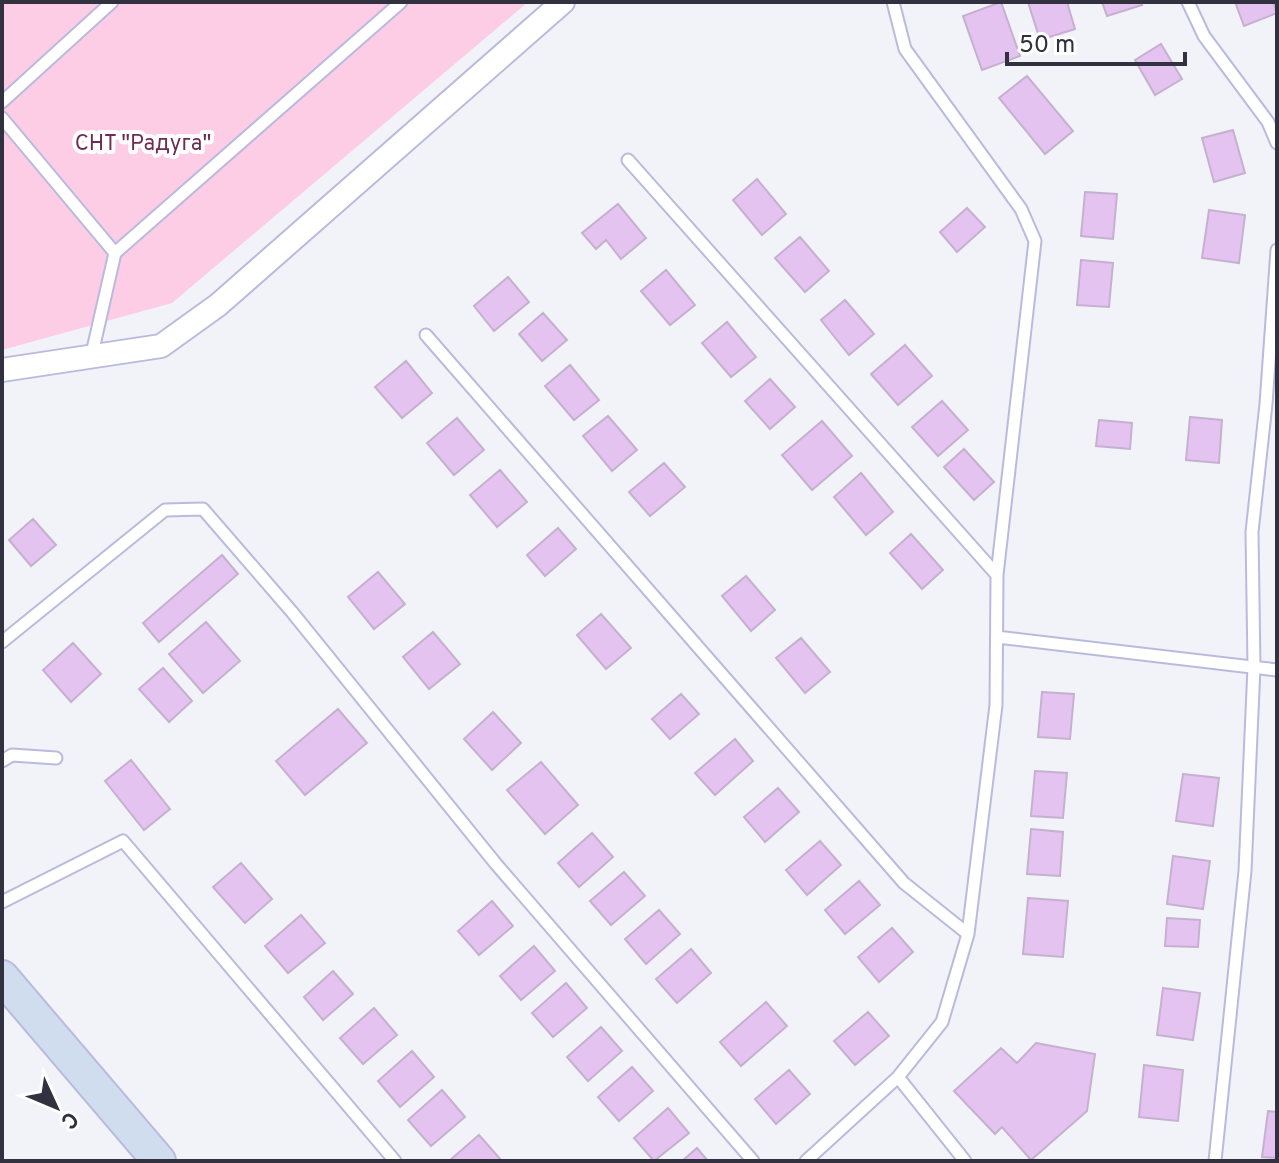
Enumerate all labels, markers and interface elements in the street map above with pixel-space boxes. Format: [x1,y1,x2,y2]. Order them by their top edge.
scale bar [1007,16,1185,66]
text: 50 m [1019,31,1075,61]
park label: СНТ "Радуга" [75,131,211,158]
north arrow [16,1067,96,1147]
text: С [54,1105,83,1134]

